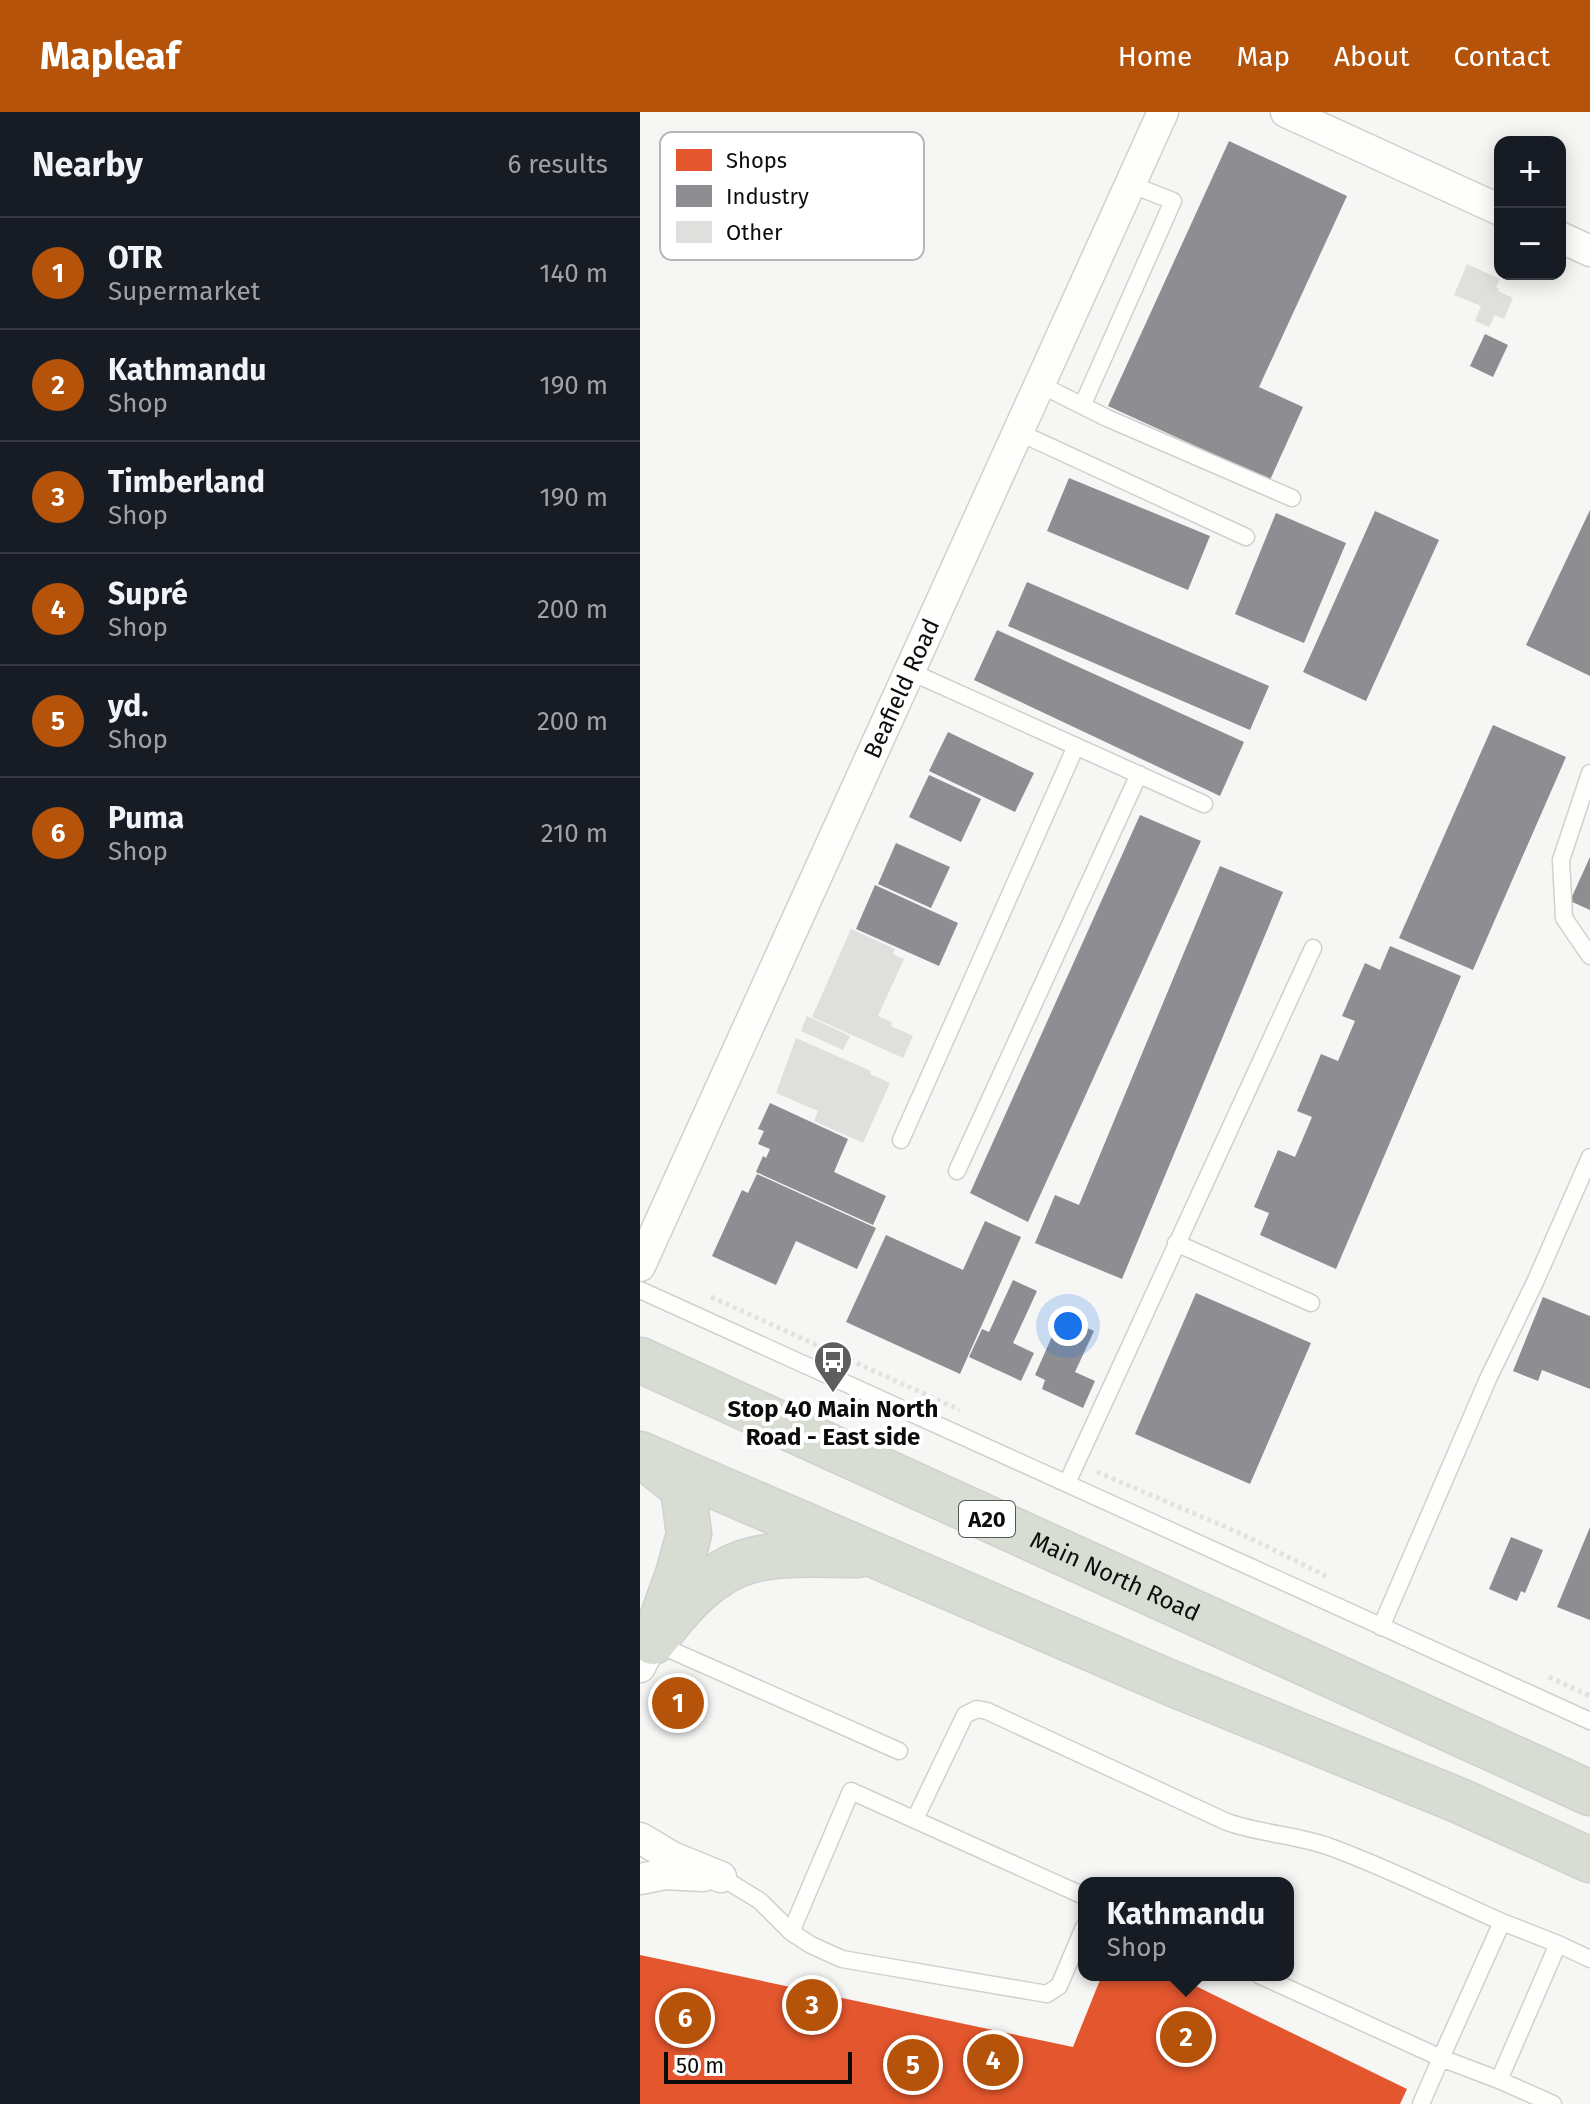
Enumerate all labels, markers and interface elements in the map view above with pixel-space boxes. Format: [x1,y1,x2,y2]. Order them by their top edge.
text: Mapleaf [40,33,179,79]
text: Home [1118,40,1192,73]
text: Map [1236,40,1290,73]
text: About [1334,40,1409,73]
text: Contact [1453,40,1550,73]
legend [660,132,924,260]
map controls [1494,136,1566,280]
button: + [1494,136,1566,208]
text: Nearby [32,144,143,185]
text: Shops [726,147,787,174]
text: 6 results [507,149,608,180]
text: Industry [726,183,809,210]
button: − [1494,208,1566,280]
text: Other [726,219,783,246]
text: OTR [108,240,162,276]
text: 1 [52,258,64,289]
text: 140 m [539,258,608,289]
text: Supermarket [108,276,260,307]
text: Kathmandu [108,352,266,388]
text: 2 [51,370,65,401]
text: 190 m [539,370,608,401]
text: Shop [108,388,168,419]
text: Timberland [108,464,265,500]
text: 3 [51,482,65,513]
text: 190 m [539,482,608,513]
text: Shop [108,500,168,531]
text: Supré [108,576,188,612]
text: 4 [51,594,65,625]
text: 200 m [537,594,608,625]
text: Shop [108,612,168,643]
street label: Beafield Road [858,614,946,763]
text: yd. [108,688,149,724]
text: 5 [51,706,65,737]
text: 200 m [537,706,608,737]
text: Shop [108,724,168,755]
text: Puma [108,800,184,836]
text: 6 [51,818,65,849]
text: 210 m [541,818,608,849]
text: Shop [108,836,168,867]
your location [1048,1306,1088,1346]
bus stop icon: Stop 40 Main North Road - East side [812,1339,854,1394]
place label: Stop 40 Main North Road - East side [728,1395,938,1451]
road number: A20 [959,1501,1015,1537]
street label: Main North Road [1026,1526,1204,1627]
pin: 1 [652,1673,704,1733]
popup [1078,1877,1294,1981]
text: Kathmandu [1107,1896,1265,1932]
text: Shop [1107,1932,1167,1963]
pin: 3 [786,1975,838,2035]
pin: 6 [659,1988,711,2048]
pin: 2 [1160,2007,1212,2067]
pin: 4 [967,2030,1019,2090]
pin: 5 [887,2035,939,2095]
scale bar [664,2048,852,2084]
text: 50 m [676,2052,724,2079]

